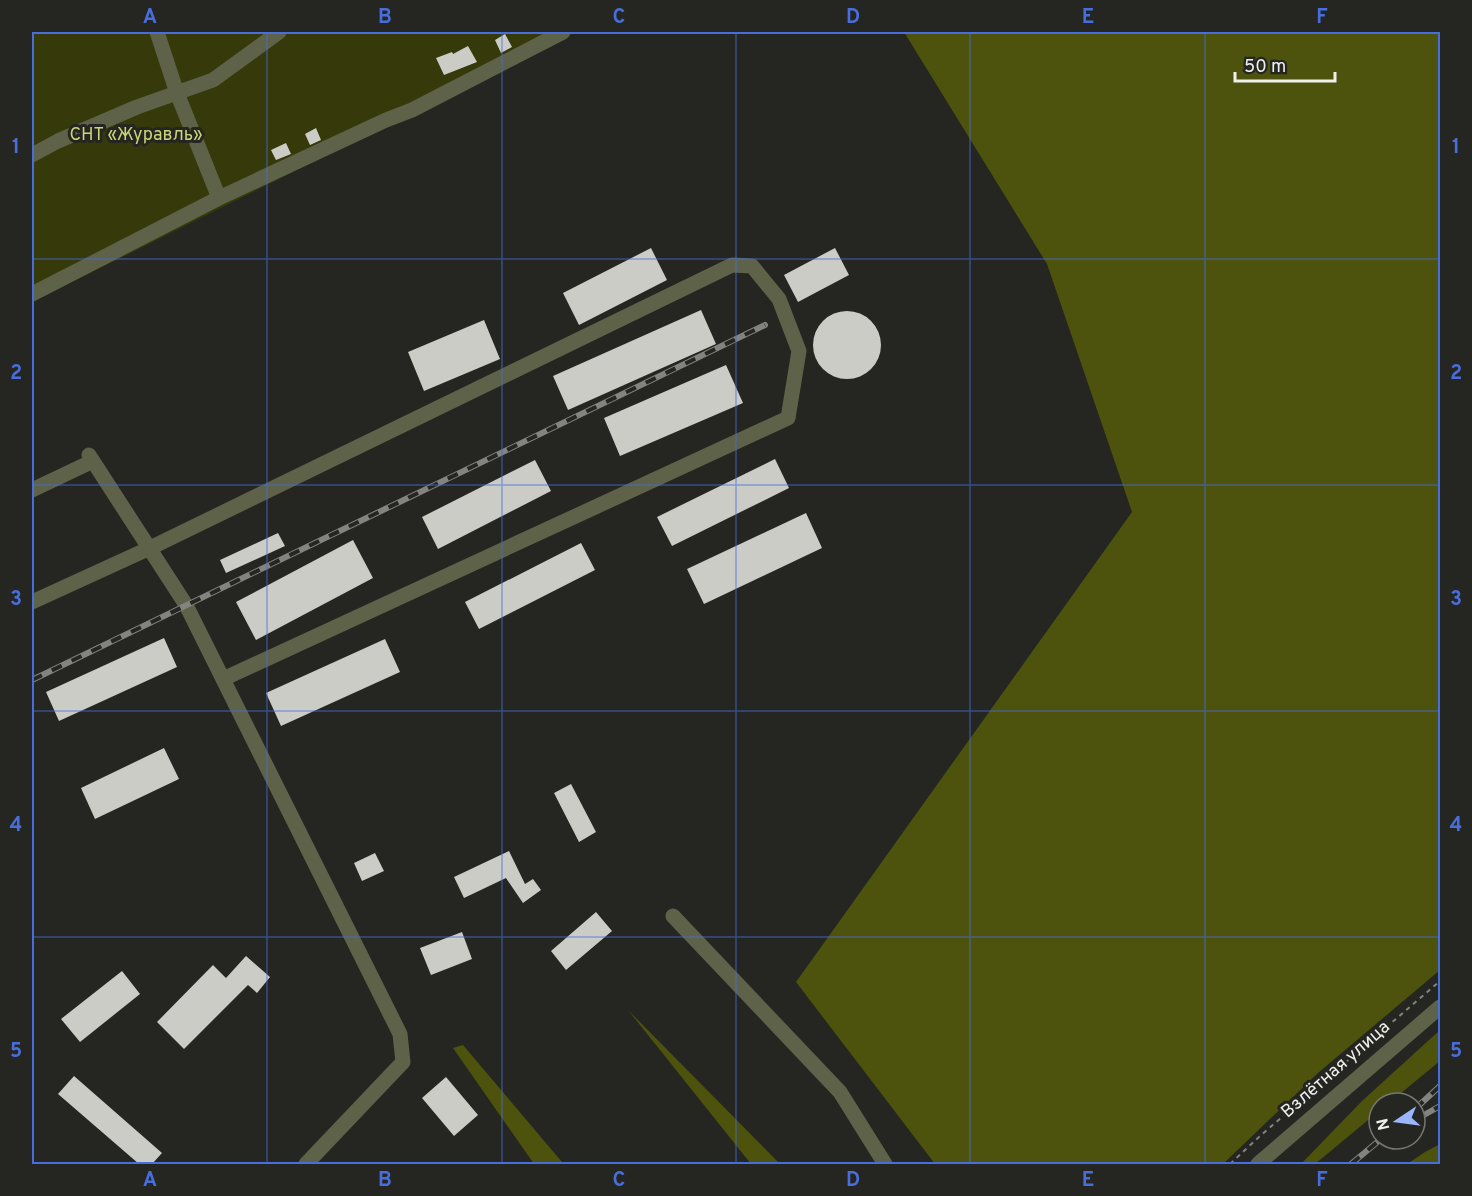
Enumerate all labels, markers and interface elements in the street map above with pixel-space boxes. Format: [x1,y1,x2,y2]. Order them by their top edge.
text: A [143,5,157,31]
text: B [378,5,392,31]
text: C [613,5,625,31]
text: D [846,5,860,31]
text: E [1082,5,1094,31]
text: F [1316,5,1328,31]
scale bar [1235,45,1336,83]
text: 50 m [1244,56,1286,79]
park label: СНТ «Журавль» [69,124,203,147]
text: 1 [12,135,20,161]
text: 1 [1452,135,1460,161]
text: 2 [10,361,22,387]
text: 2 [1450,361,1462,387]
text: 3 [10,587,22,613]
text: 3 [1450,587,1462,613]
text: 4 [10,813,22,839]
text: 4 [1450,813,1462,839]
street label: Взлётная улица [1277,1016,1395,1124]
text: 5 [10,1039,22,1065]
text: 5 [1450,1039,1462,1065]
north arrow [1367,1091,1427,1151]
text: N [1373,1116,1395,1132]
text: A [143,1168,157,1194]
text: B [378,1168,392,1194]
text: C [613,1168,625,1194]
text: D [846,1168,860,1194]
text: E [1082,1168,1094,1194]
text: F [1316,1168,1328,1194]

